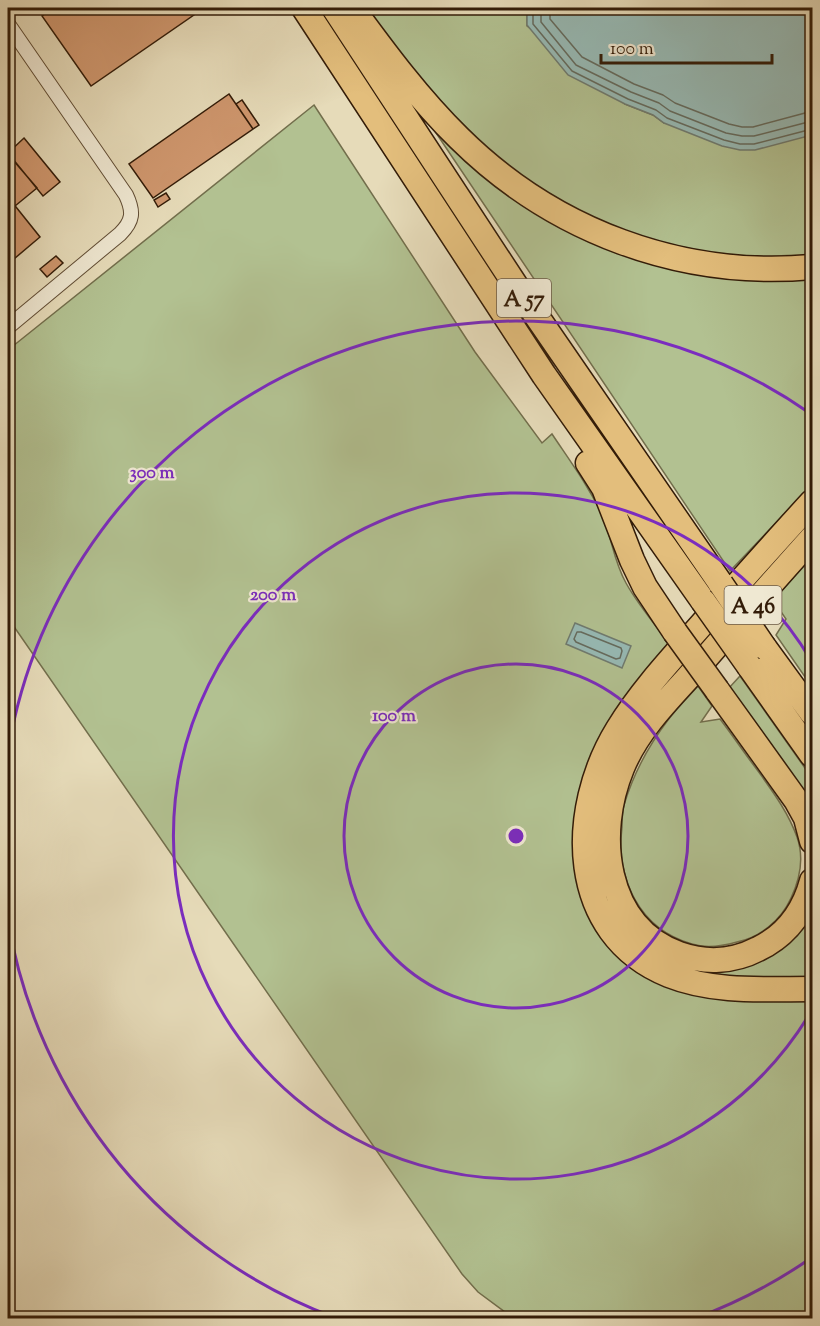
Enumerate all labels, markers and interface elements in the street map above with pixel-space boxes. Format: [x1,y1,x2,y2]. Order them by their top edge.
scale bar [601,27,772,65]
text: 100 m [610,37,654,63]
road number: A 57 [497,279,551,317]
text: 300 m [130,461,175,487]
text: 200 m [250,583,296,609]
road number: A 46 [724,586,782,624]
text: 100 m [372,704,416,730]
centre of rings [506,826,526,846]

